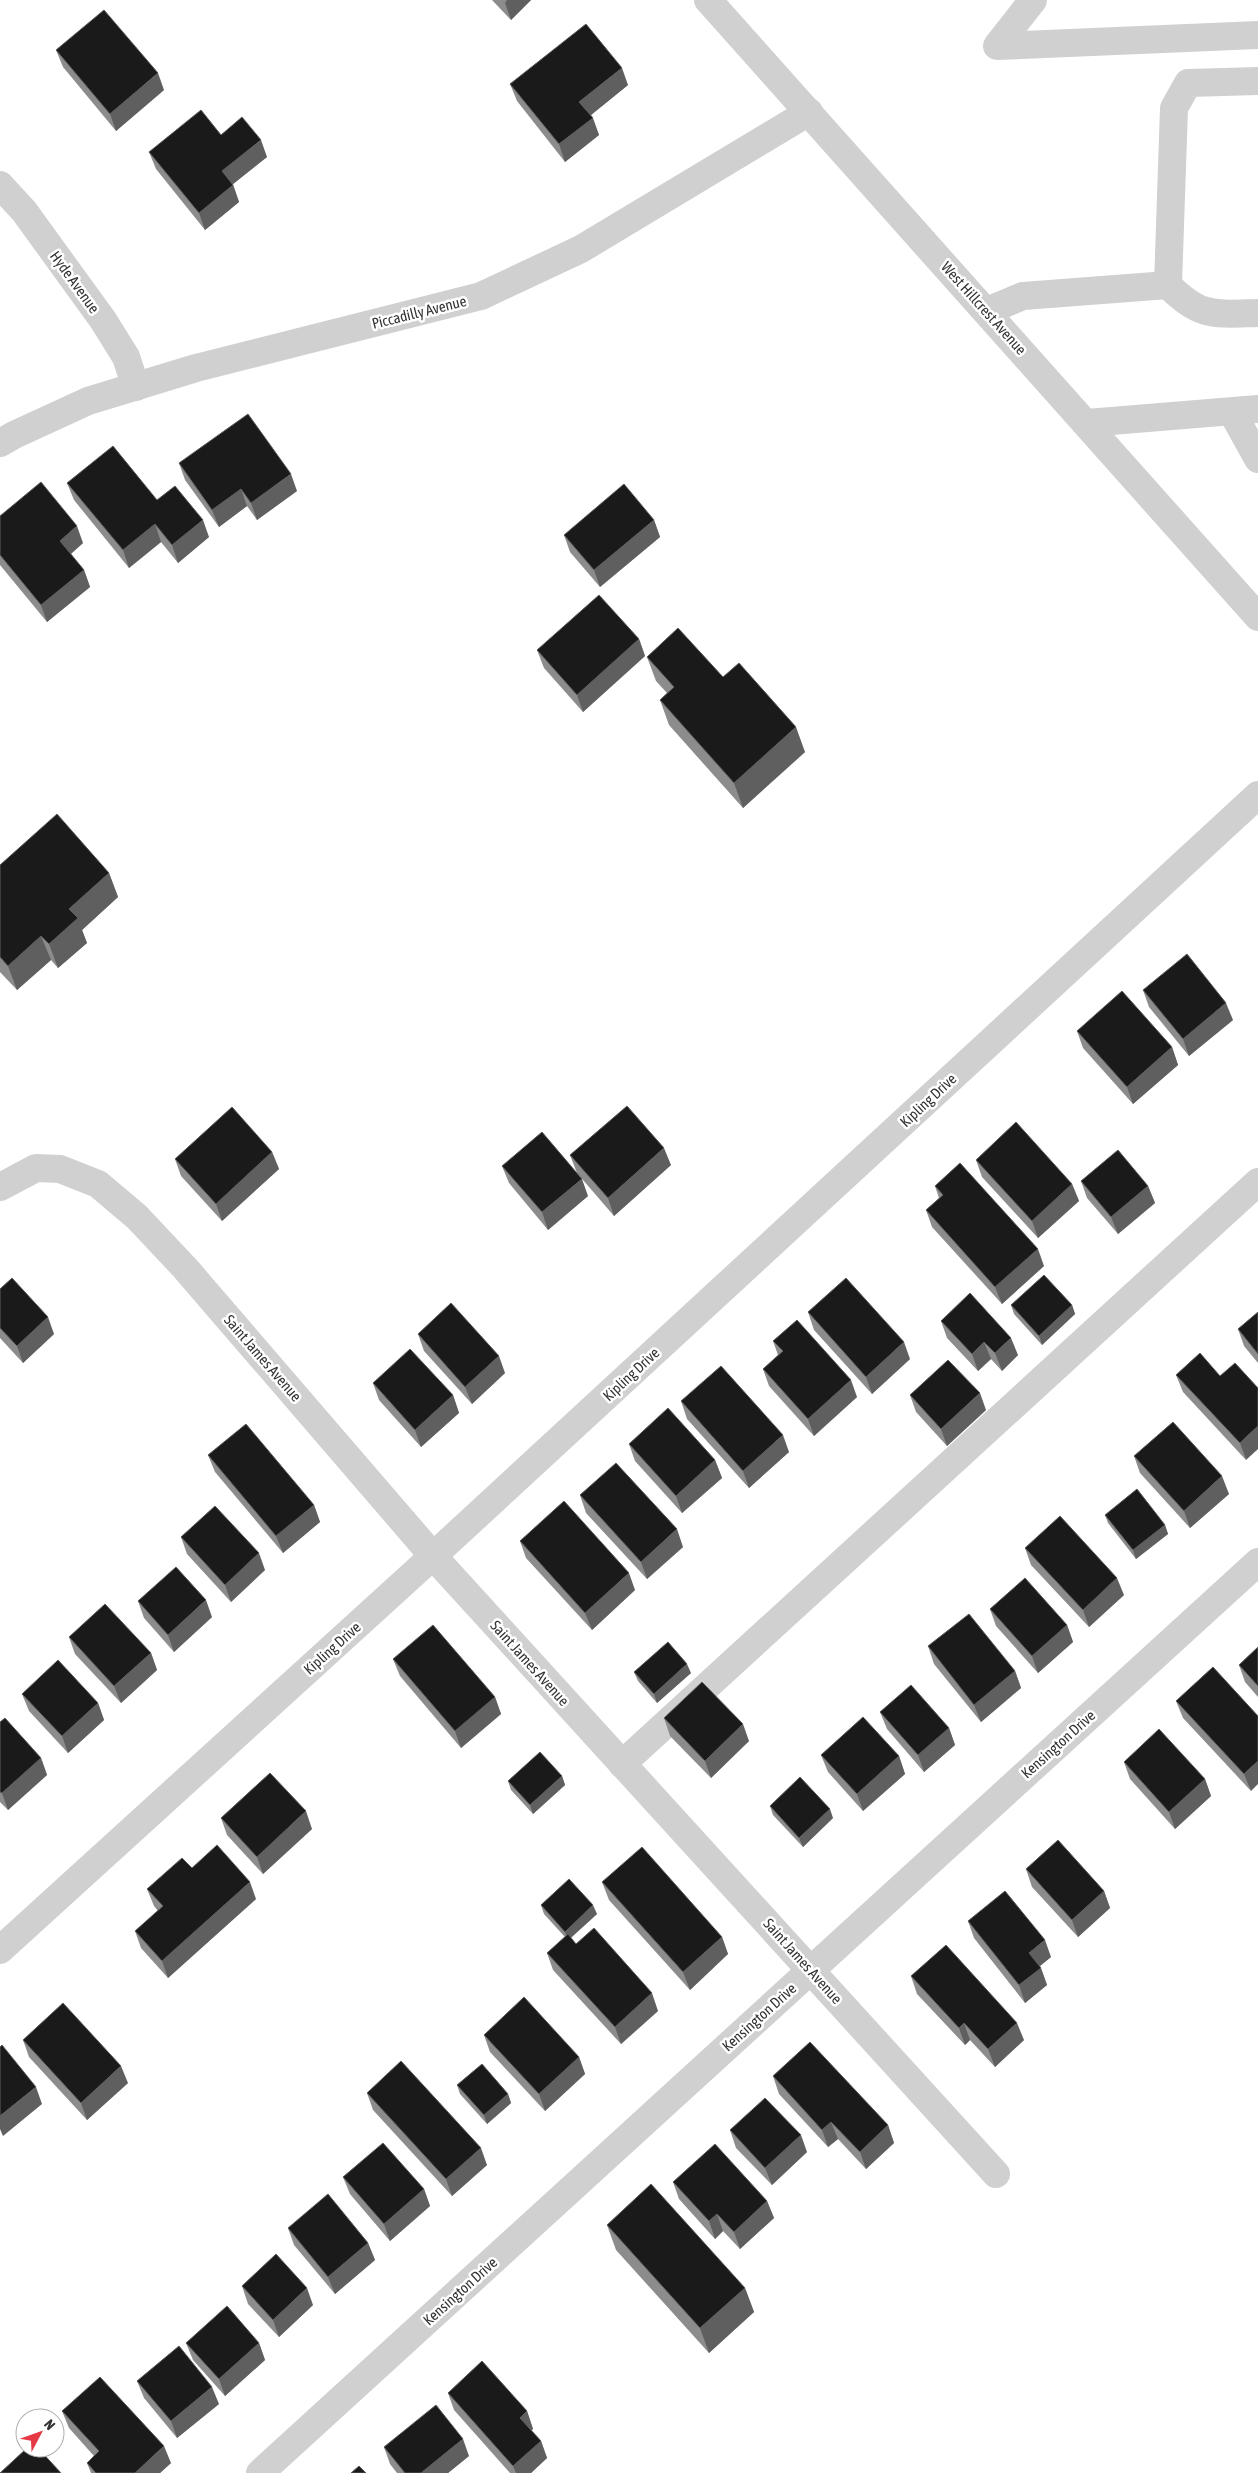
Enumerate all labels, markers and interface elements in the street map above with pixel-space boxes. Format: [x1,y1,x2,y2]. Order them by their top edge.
street label: Hyde Avenue [47,248,103,316]
street label: West Hillcrest Avenue [938,258,1030,358]
street label: Piccadilly Avenue [370,292,468,332]
street label: Kipling Drive [897,1070,960,1130]
street label: Saint James Avenue [221,1311,305,1405]
street label: Kipling Drive [600,1344,663,1404]
street label: Saint James Avenue [487,1617,573,1709]
street label: Kipling Drive [300,1618,364,1678]
street label: Kensington Drive [1018,1706,1098,1782]
street label: Saint James Avenue [760,1915,846,2007]
street label: Kensington Drive [719,1979,799,2055]
street label: Kensington Drive [420,2253,500,2329]
north arrow [15,2408,65,2458]
text: N [41,2416,59,2433]

